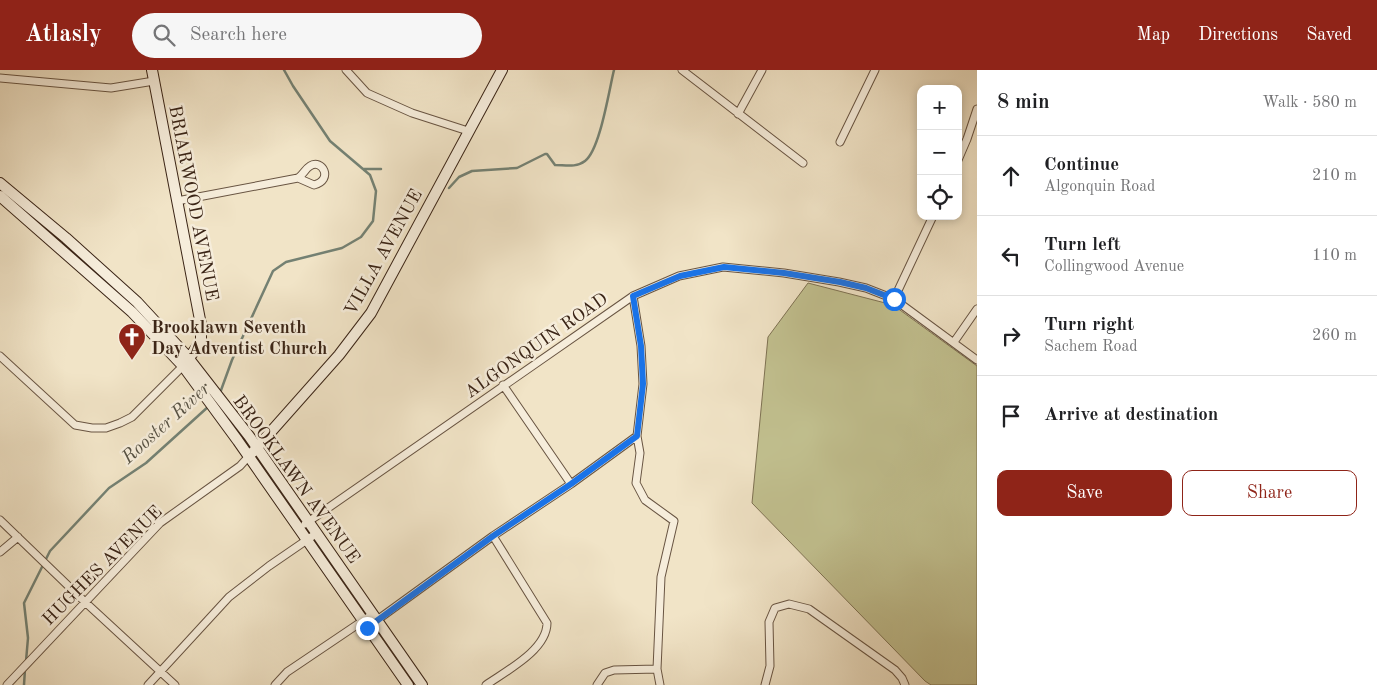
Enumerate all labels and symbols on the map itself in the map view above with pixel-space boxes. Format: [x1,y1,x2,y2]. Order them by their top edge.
street label: BRIARWOOD AVENUE [165,104,221,302]
street label: VILLA AVENUE [342,186,426,319]
route start [883,288,906,311]
street label: ALGONQUIN ROAD [462,290,611,402]
place label: Brooklawn Seventh Day Adventist Church [151,319,327,358]
church icon: Brooklawn Seventh Day Adventist Church [117,322,147,361]
water label: Rooster River [118,379,215,469]
street label: BROOKLAWN AVENUE [229,392,363,567]
street label: HUGHES AVENUE [39,502,166,629]
route end [356,617,379,640]

